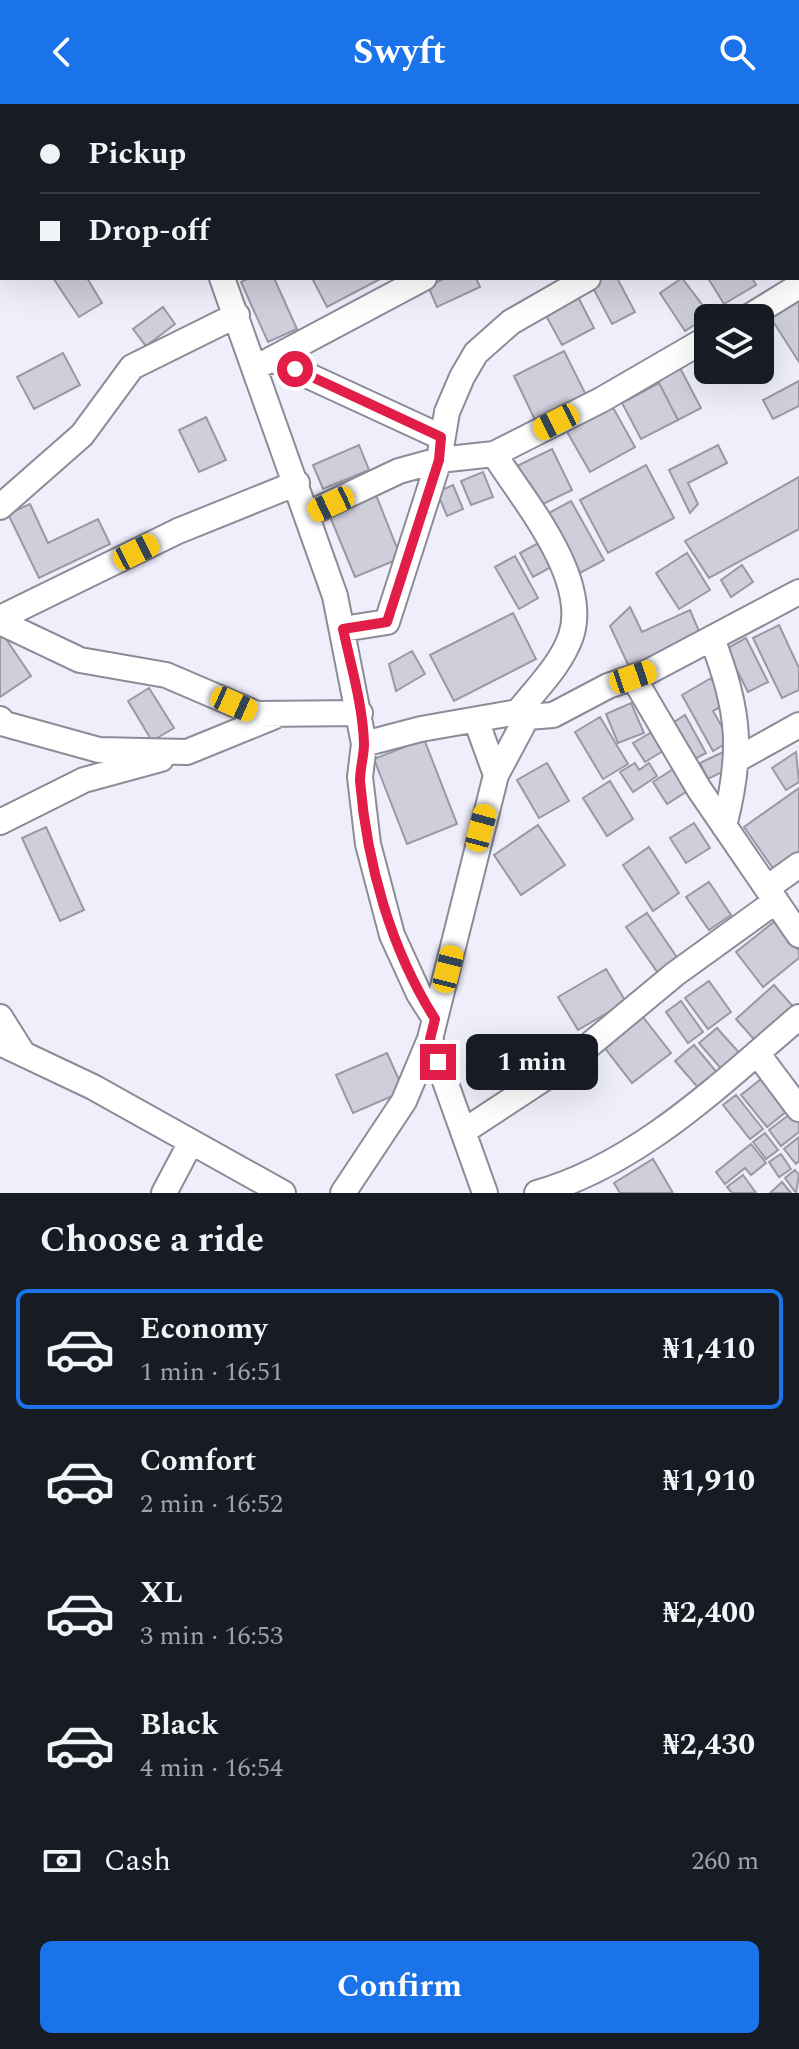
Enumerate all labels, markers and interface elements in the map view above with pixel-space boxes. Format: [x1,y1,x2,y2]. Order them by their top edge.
text: Swyft [353,25,446,80]
icon: back [40,30,84,74]
icon: search [715,30,759,74]
text: Pickup [88,131,186,177]
text: Drop-off [88,208,209,254]
map controls [694,304,774,384]
button: layers [694,304,774,384]
route start [277,351,313,387]
car [529,400,583,444]
car [304,483,358,525]
car [109,530,163,574]
car [606,658,660,696]
car [207,683,261,725]
car [463,802,499,854]
car [431,943,465,995]
callout: 1 min [466,1034,598,1090]
text: 1 min [497,1042,567,1082]
route end [420,1044,456,1080]
text: Choose a ride [40,1213,264,1268]
text: Economy [140,1306,267,1352]
icon: car [44,1313,116,1385]
text: ₦1,410 [663,1326,755,1372]
text: 1 min · 16:51 [140,1352,283,1392]
text: Comfort [140,1438,256,1484]
icon: car [44,1445,116,1517]
text: ₦1,910 [663,1458,755,1504]
text: 2 min · 16:52 [140,1484,283,1524]
text: XL [140,1570,183,1616]
icon: car [44,1577,116,1649]
text: ₦2,400 [663,1590,755,1636]
text: 3 min · 16:53 [140,1616,283,1656]
text: Black [140,1702,219,1748]
icon: car [44,1709,116,1781]
text: ₦2,430 [663,1722,755,1768]
text: 4 min · 16:54 [140,1748,283,1788]
text: Cash [104,1838,171,1884]
icon: cash [40,1839,84,1883]
text: 260 m [691,1841,759,1881]
button: Confirm [40,1941,759,2033]

